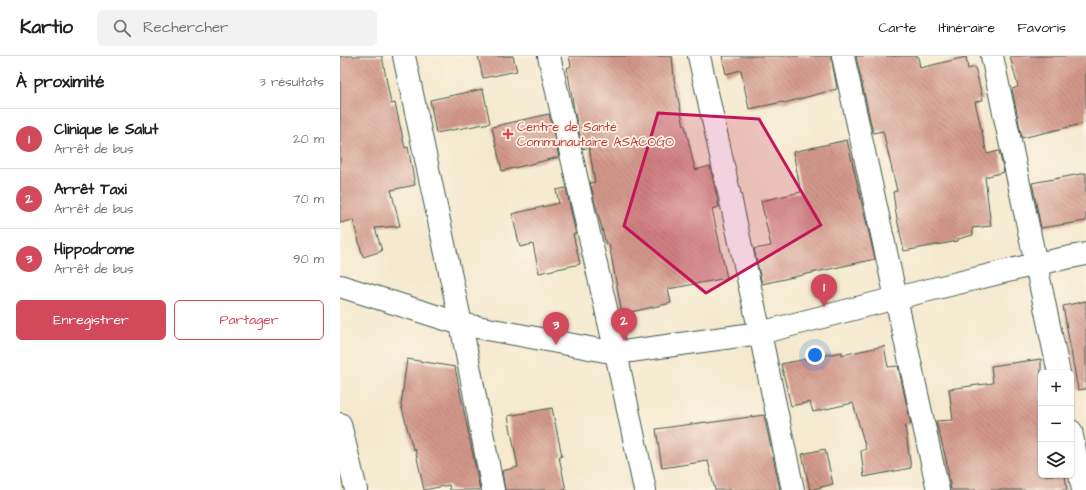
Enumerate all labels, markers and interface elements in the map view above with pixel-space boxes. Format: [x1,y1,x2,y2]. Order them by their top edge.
search box [97,10,377,46]
text: Kartio [20,14,73,41]
icon: search [111,17,133,39]
text: Rechercher [143,17,228,38]
text: Carte [878,18,916,38]
text: Itinéraire [938,18,995,38]
text: Favoris [1017,18,1066,38]
text: À proximité [16,70,105,94]
text: 3 résultats [259,73,324,91]
place label: Centre de Santé Communautaire ASACOGO [517,118,674,151]
text: Clinique le Salut [54,119,158,140]
marker: Centre de Santé Communautaire ASACOGO [502,128,514,140]
text: 1 [28,130,30,148]
text: 20 m [293,130,324,148]
text: Arrêt de bus [54,140,134,158]
text: Arrêt Taxi [54,179,127,200]
text: 2 [25,190,33,208]
text: 70 m [292,190,324,208]
text: Arrêt de bus [54,200,134,218]
text: Hippodrome [54,239,135,260]
text: 3 [26,250,32,268]
text: 90 m [293,250,324,268]
text: Arrêt de bus [54,260,134,278]
pin: 1 [811,274,837,307]
button: Enregistrer [16,300,166,340]
button: Partager [174,300,324,340]
pin: 2 [611,308,637,341]
pin: 3 [543,312,569,345]
your location [805,345,825,365]
map controls [1038,370,1074,478]
button: + [1038,370,1074,406]
button: − [1038,406,1074,442]
button: layers [1038,442,1074,478]

